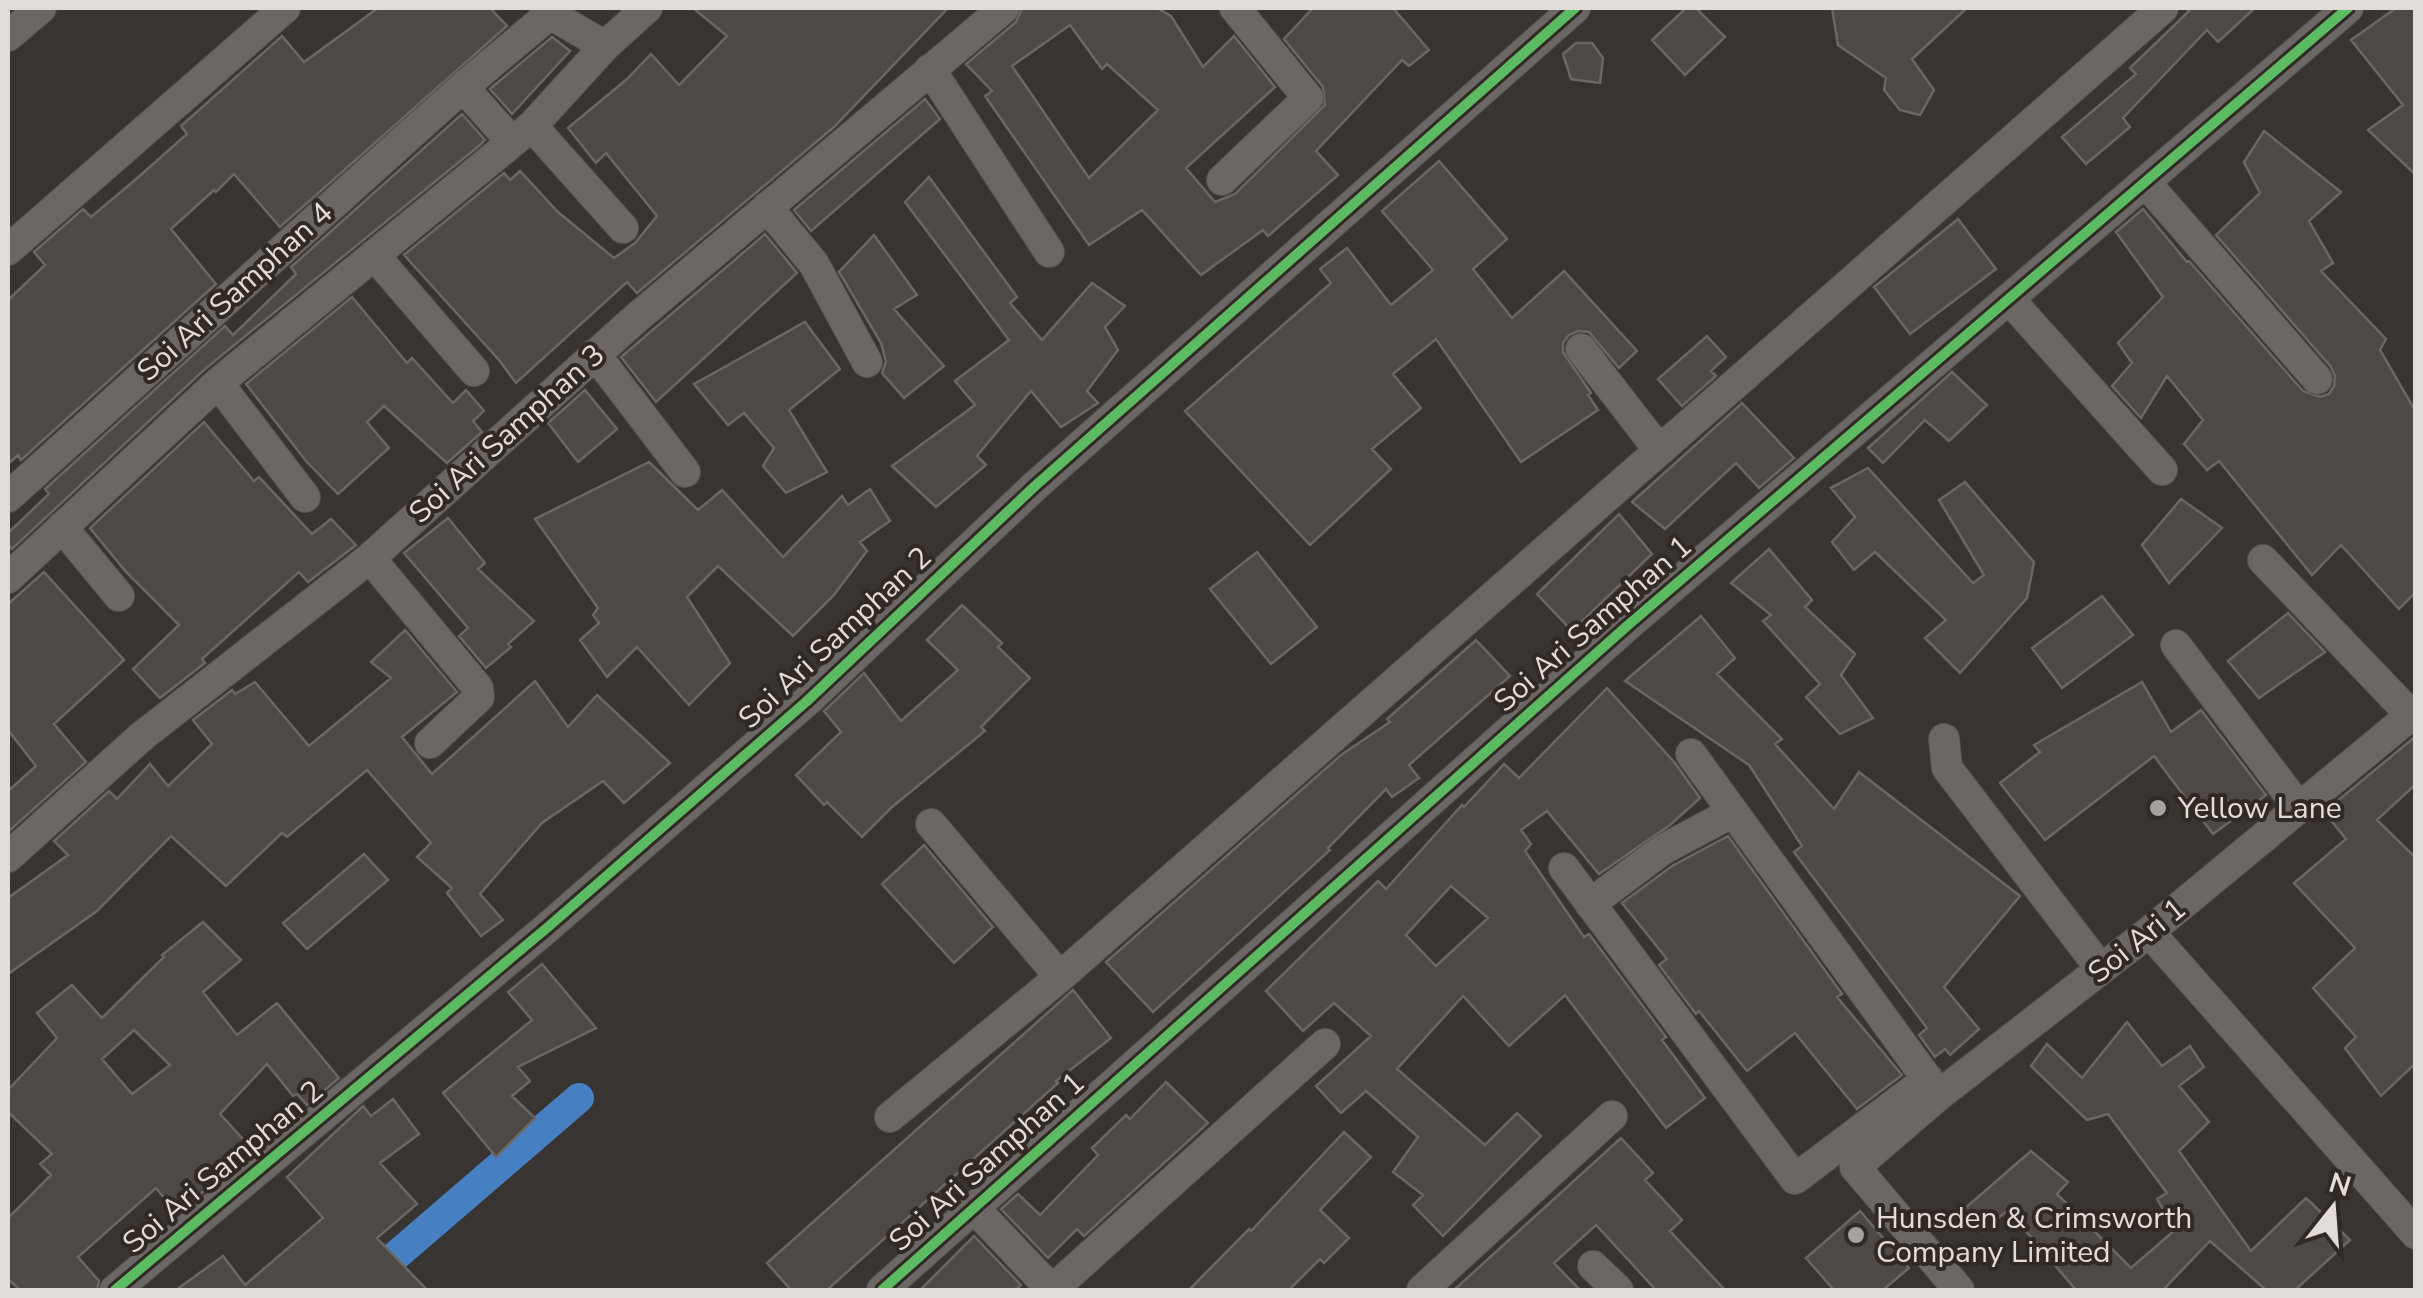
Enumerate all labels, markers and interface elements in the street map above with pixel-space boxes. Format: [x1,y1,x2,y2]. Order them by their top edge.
street label: Soi Ari Samphan 4 [128,193,342,391]
street label: Soi Ari Samphan 3 [400,335,614,533]
street label: Soi Ari Samphan 1 [1485,526,1701,722]
street label: Soi Ari Samphan 2 [729,538,941,738]
place label: Yellow Lane [2177,788,2342,829]
marker: Yellow Lane [2147,797,2169,819]
street label: Soi Ari 1 [2079,889,2195,993]
street label: Soi Ari Samphan 1 [880,1063,1094,1261]
street label: Soi Ari Samphan 2 [114,1071,332,1263]
north arrow [2283,1158,2383,1258]
text: N [2324,1164,2356,1206]
place label: Hunsden & Crimsworth Company Limited [1876,1198,2192,1273]
marker: Hunsden & Crimsworth Company Limited [1845,1224,1867,1246]

